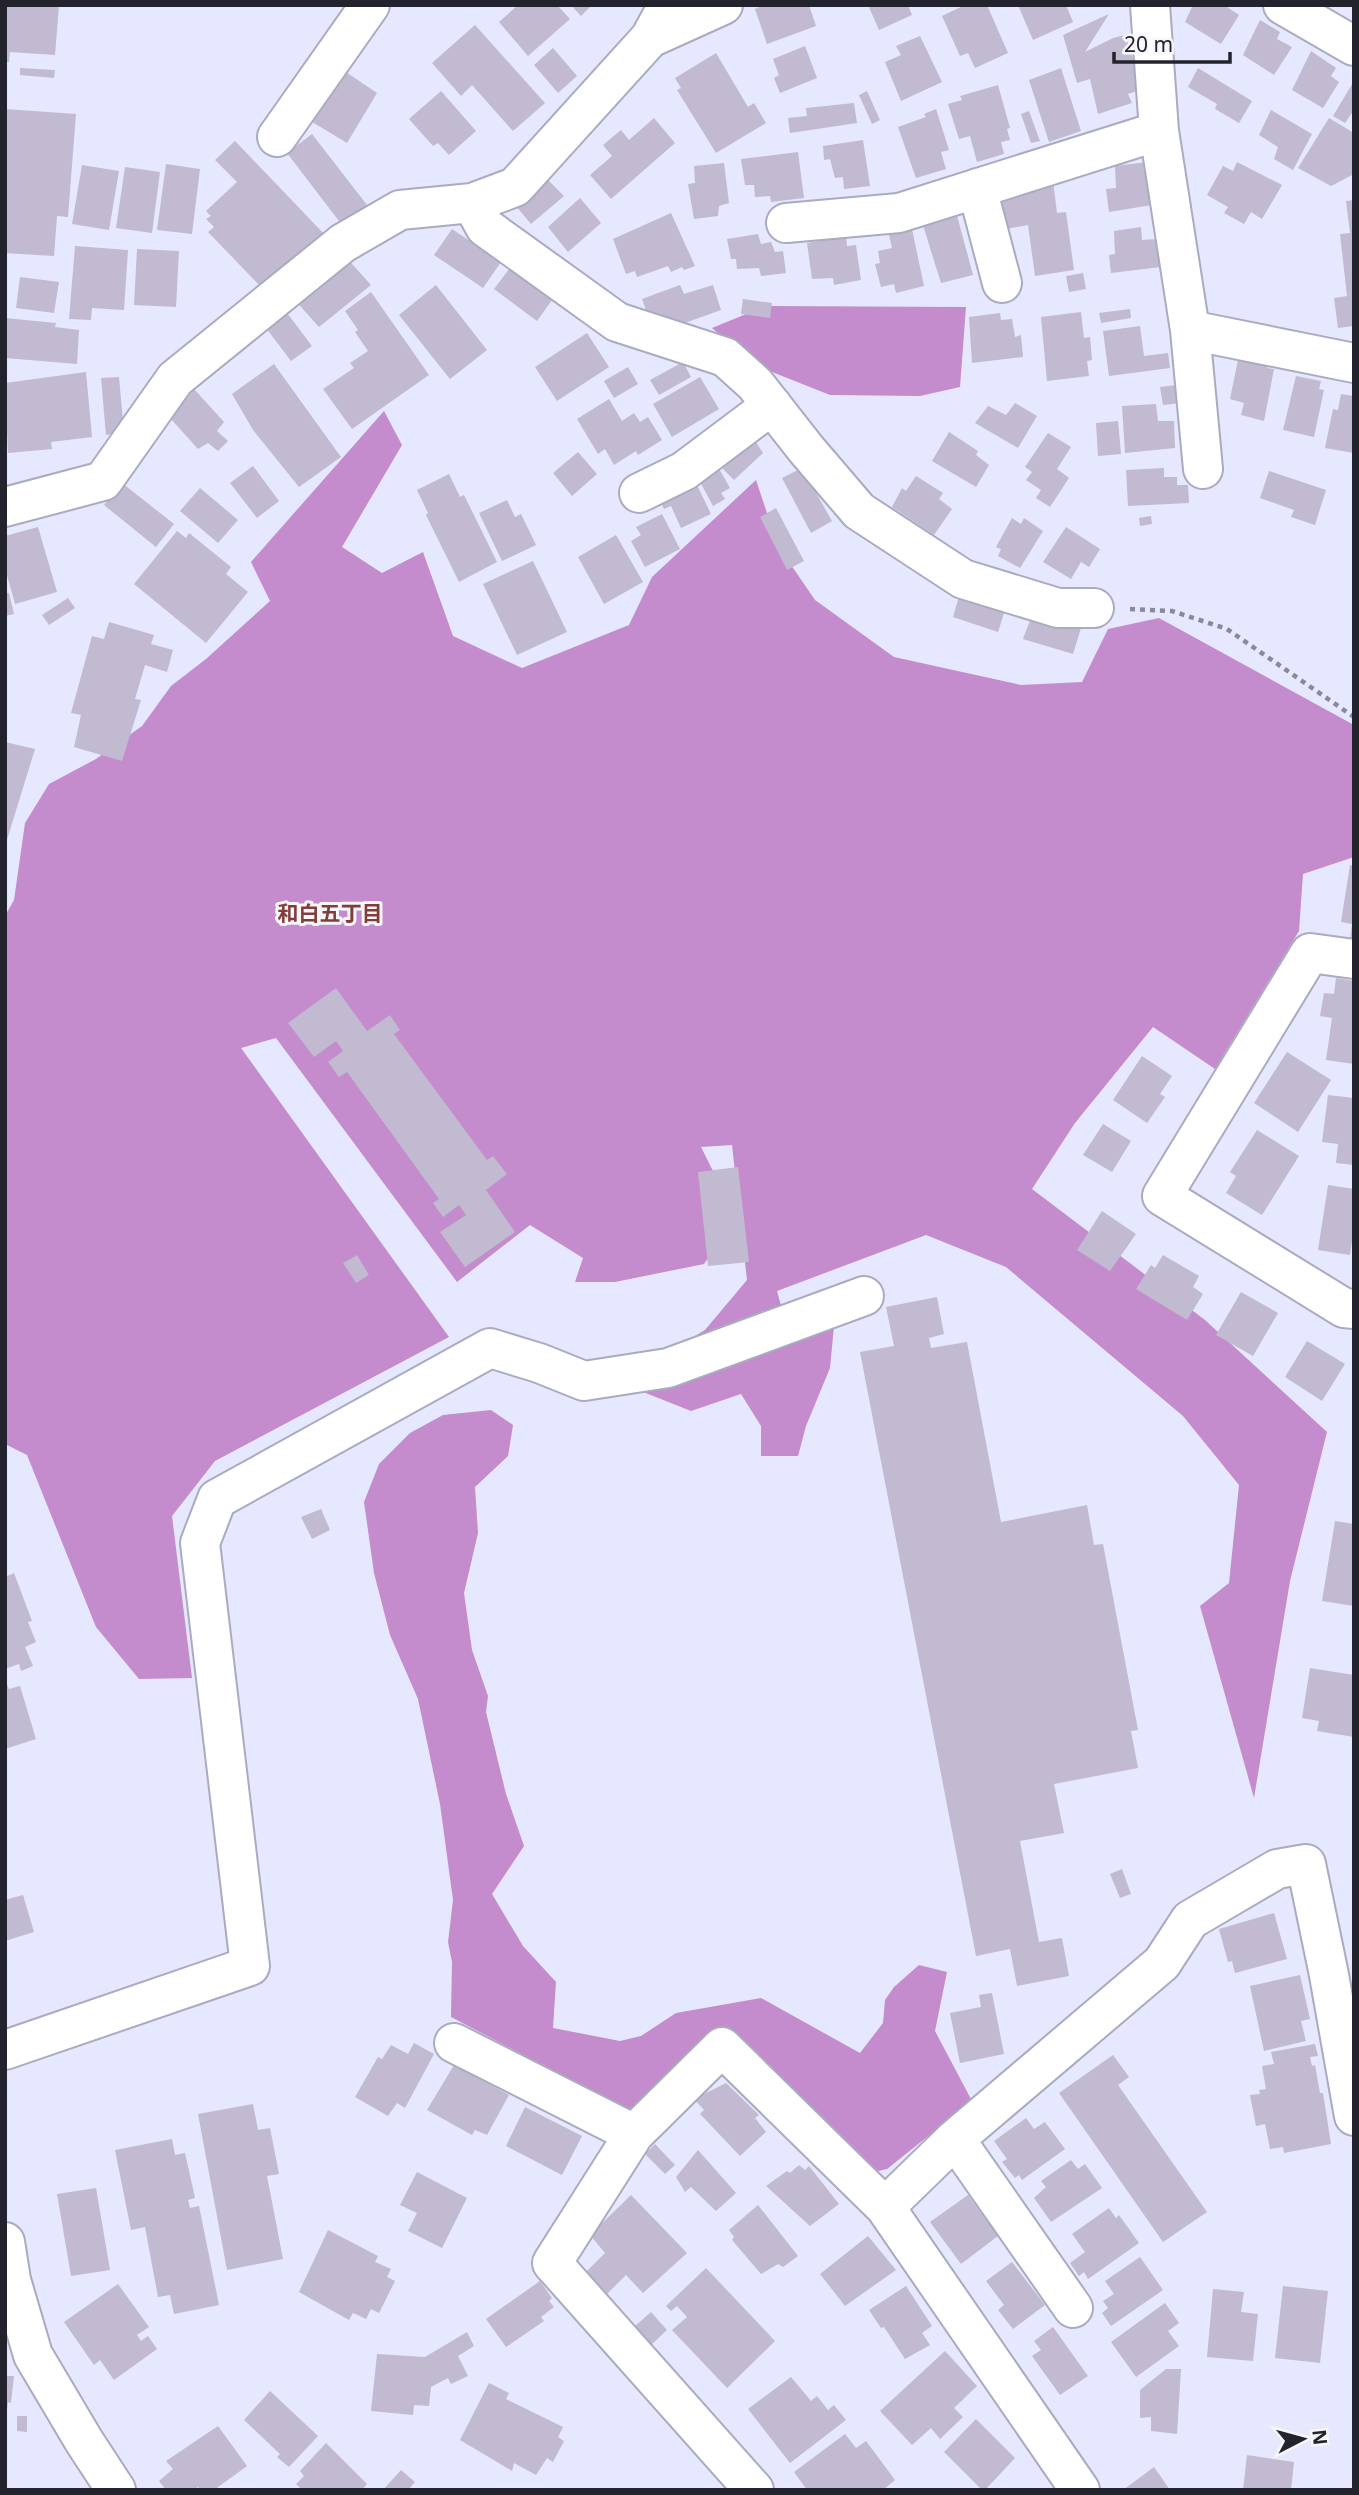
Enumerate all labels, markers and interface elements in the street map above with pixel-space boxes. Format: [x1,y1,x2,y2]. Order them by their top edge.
scale bar [1114,21,1230,65]
text: 20 m [1124,30,1173,58]
district label: 和白五丁目 [278,899,383,927]
north arrow [1268,2404,1338,2474]
text: N [1306,2428,1334,2446]

